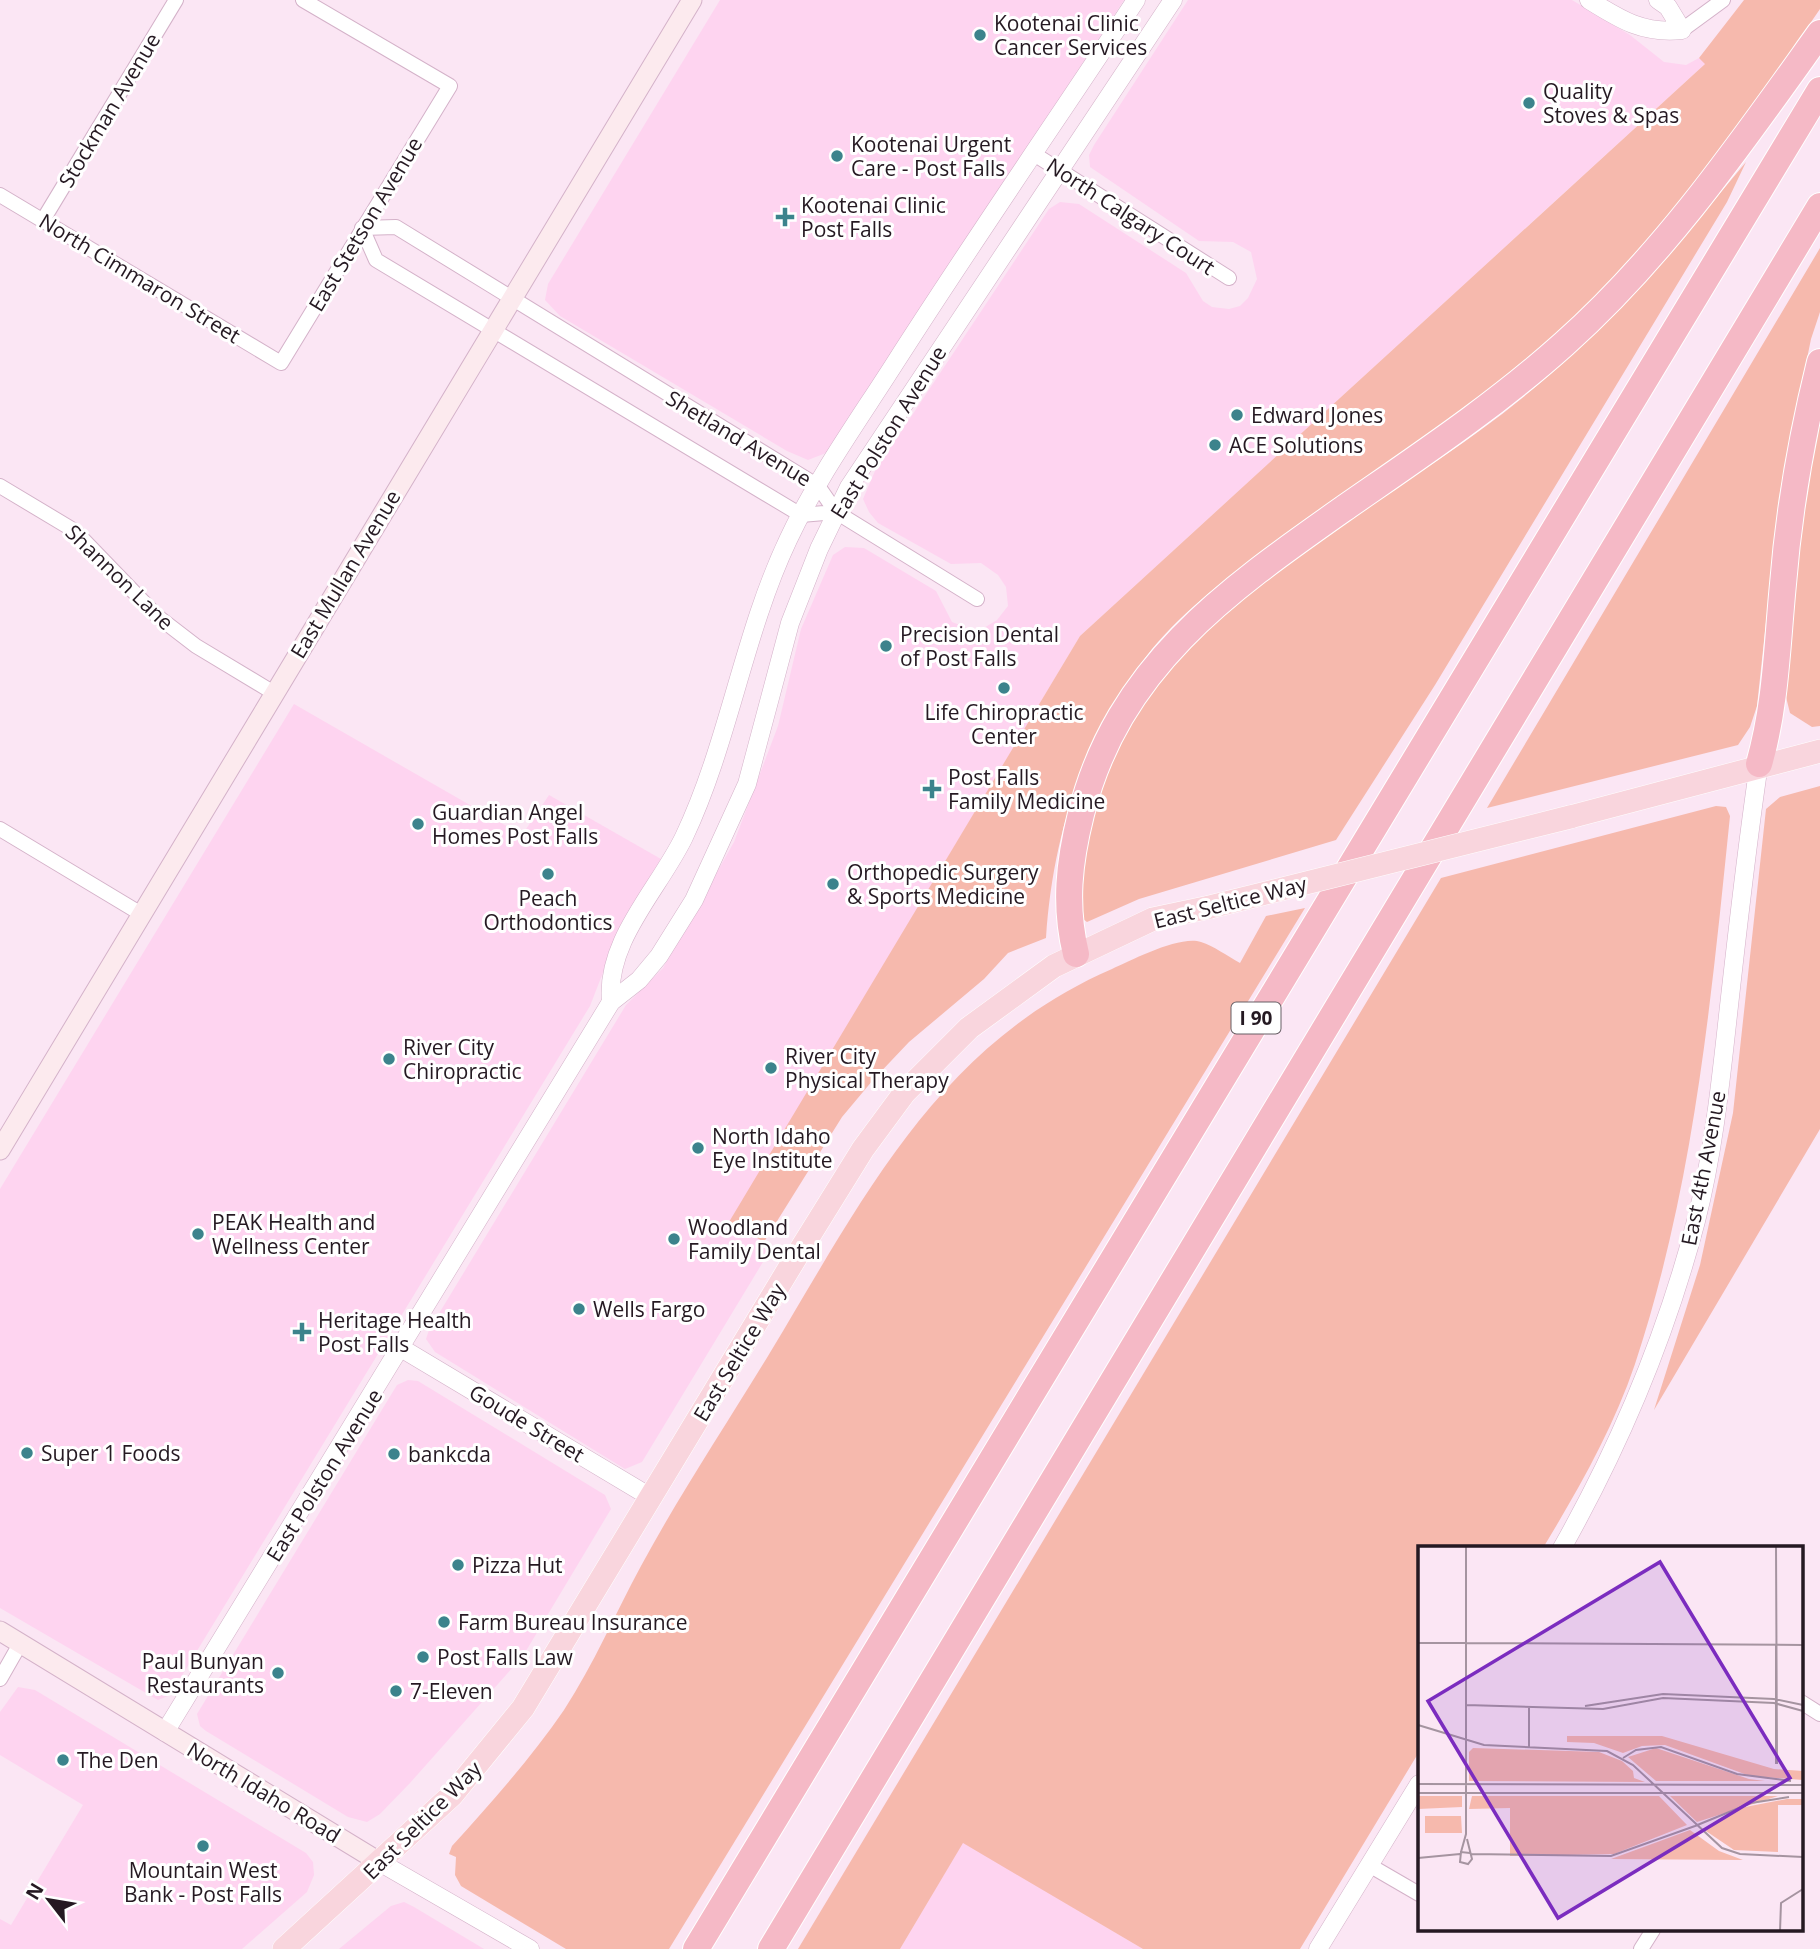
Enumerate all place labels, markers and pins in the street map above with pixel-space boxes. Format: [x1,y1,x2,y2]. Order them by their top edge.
place label: Kootenai Clinic Cancer Services [994,9,1147,61]
marker: Kootenai Clinic Cancer Services [972,27,988,43]
place label: Quality Stoves & Spas [1543,77,1679,129]
marker: Quality Stoves & Spas [1521,95,1537,111]
place label: Kootenai Urgent Care - Post Falls [851,130,1011,182]
marker: Kootenai Urgent Care - Post Falls [829,148,845,164]
place label: Kootenai Clinic Post Falls [801,191,946,243]
marker: Kootenai Clinic Post Falls [775,207,795,227]
place label: Edward Jones [1251,401,1383,429]
marker: Edward Jones [1229,407,1245,423]
place label: ACE Solutions [1229,431,1363,459]
marker: ACE Solutions [1207,437,1223,453]
place label: Precision Dental of Post Falls [900,620,1059,672]
marker: Precision Dental of Post Falls [878,638,894,654]
marker: Life Chiropractic Center [996,680,1012,696]
place label: Life Chiropractic Center [924,698,1084,750]
place label: Post Falls Family Medicine [948,763,1105,815]
marker: Post Falls Family Medicine [922,779,942,799]
place label: Guardian Angel Homes Post Falls [432,798,598,850]
marker: Guardian Angel Homes Post Falls [410,816,426,832]
place label: Orthopedic Surgery & Sports Medicine [847,858,1039,910]
marker: Peach Orthodontics [540,866,556,882]
marker: Orthopedic Surgery & Sports Medicine [825,876,841,892]
place label: Peach Orthodontics [483,884,613,936]
place label: River City Chiropractic [403,1033,522,1085]
place label: River City Physical Therapy [785,1042,949,1094]
marker: River City Chiropractic [381,1051,397,1067]
marker: River City Physical Therapy [763,1060,779,1076]
place label: North Idaho Eye Institute [712,1122,833,1174]
marker: North Idaho Eye Institute [690,1140,706,1156]
place label: PEAK Health and Wellness Center [212,1208,375,1260]
place label: Woodland Family Dental [688,1213,821,1265]
marker: PEAK Health and Wellness Center [190,1226,206,1242]
marker: Woodland Family Dental [666,1231,682,1247]
place label: Wells Fargo [593,1295,705,1323]
marker: Wells Fargo [571,1301,587,1317]
place label: Heritage Health Post Falls [318,1306,472,1358]
marker: Heritage Health Post Falls [292,1322,312,1342]
place label: Super 1 Foods [41,1439,181,1467]
place label: bankcda [408,1440,491,1468]
marker: Super 1 Foods [19,1445,35,1461]
marker: bankcda [386,1446,402,1462]
place label: Pizza Hut [472,1551,563,1579]
marker: Pizza Hut [450,1557,466,1573]
place label: Farm Bureau Insurance [458,1608,687,1636]
marker: Farm Bureau Insurance [436,1614,452,1630]
place label: Post Falls Law [437,1643,573,1671]
place label: Paul Bunyan Restaurants [142,1647,264,1699]
marker: Post Falls Law [415,1649,431,1665]
marker: Paul Bunyan Restaurants [270,1665,286,1681]
place label: 7-Eleven [410,1677,493,1705]
marker: 7-Eleven [388,1683,404,1699]
place label: The Den [77,1746,159,1774]
marker: The Den [55,1752,71,1768]
marker: Mountain West Bank - Post Falls [195,1838,211,1854]
place label: Mountain West Bank - Post Falls [124,1856,282,1908]

